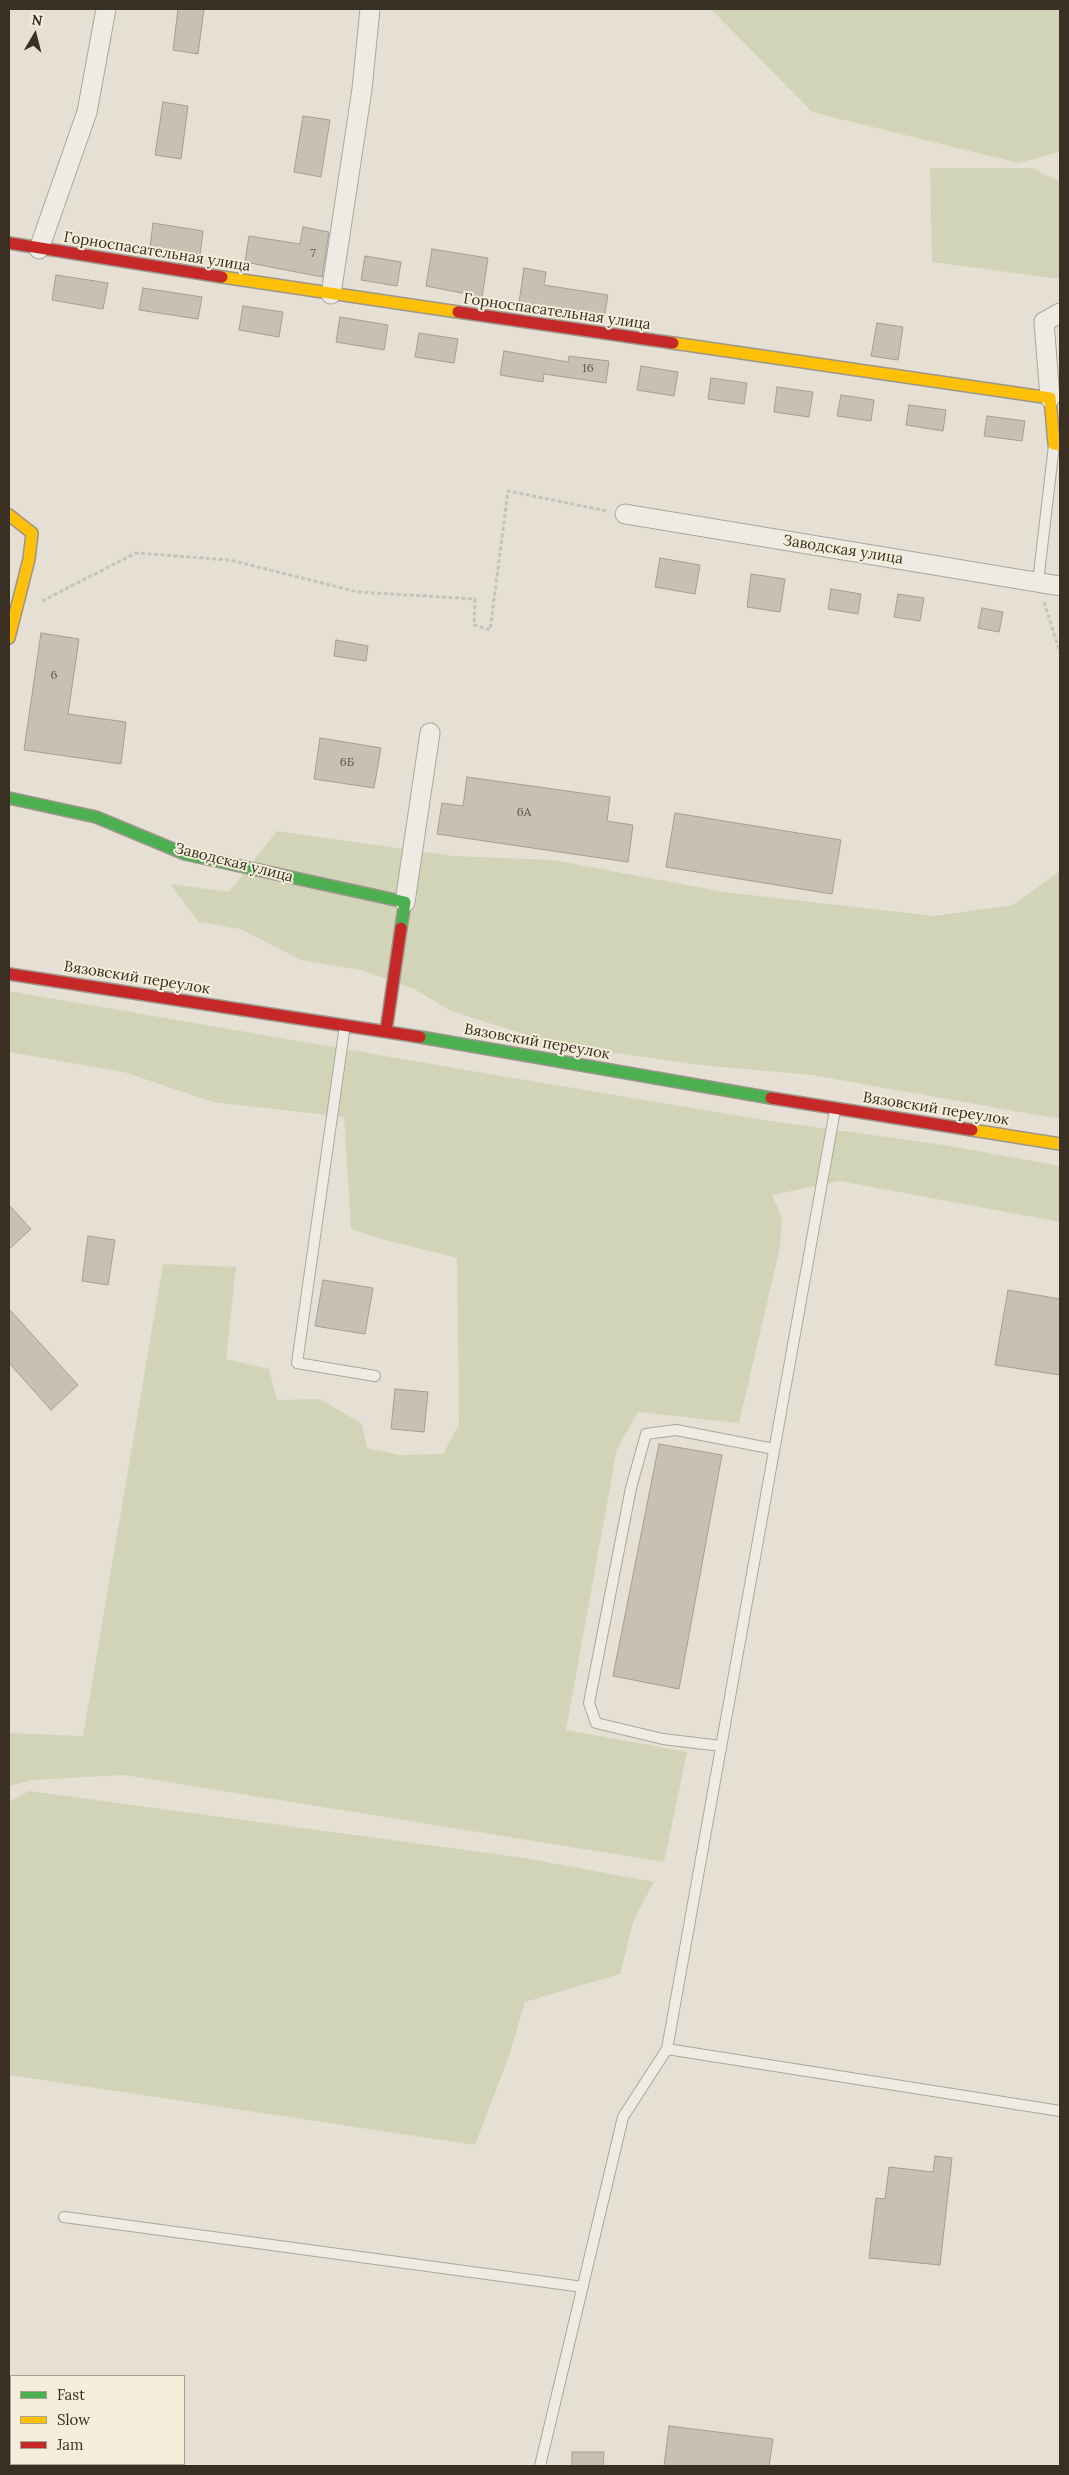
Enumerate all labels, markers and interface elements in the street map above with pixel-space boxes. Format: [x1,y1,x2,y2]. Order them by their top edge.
north arrow [10,10,60,60]
text: N [30,10,44,30]
street label: Горноспасательная улица [62,228,252,276]
house number: 7 [310,247,316,261]
street label: Горноспасательная улица [462,290,652,334]
house number: 16 [582,362,594,376]
street label: Заводская улица [782,532,904,568]
house number: 6 [51,669,57,683]
house number: 6Б [340,756,354,770]
house number: 6А [517,806,531,820]
street label: Заводская улица [173,840,295,886]
street label: Вязовский переулок [63,958,211,998]
street label: Вязовский переулок [463,1020,611,1064]
street label: Вязовский переулок [862,1089,1010,1129]
legend [10,2375,185,2465]
text: Fast [57,2385,85,2404]
text: Slow [57,2410,90,2429]
text: Jam [57,2435,84,2454]

